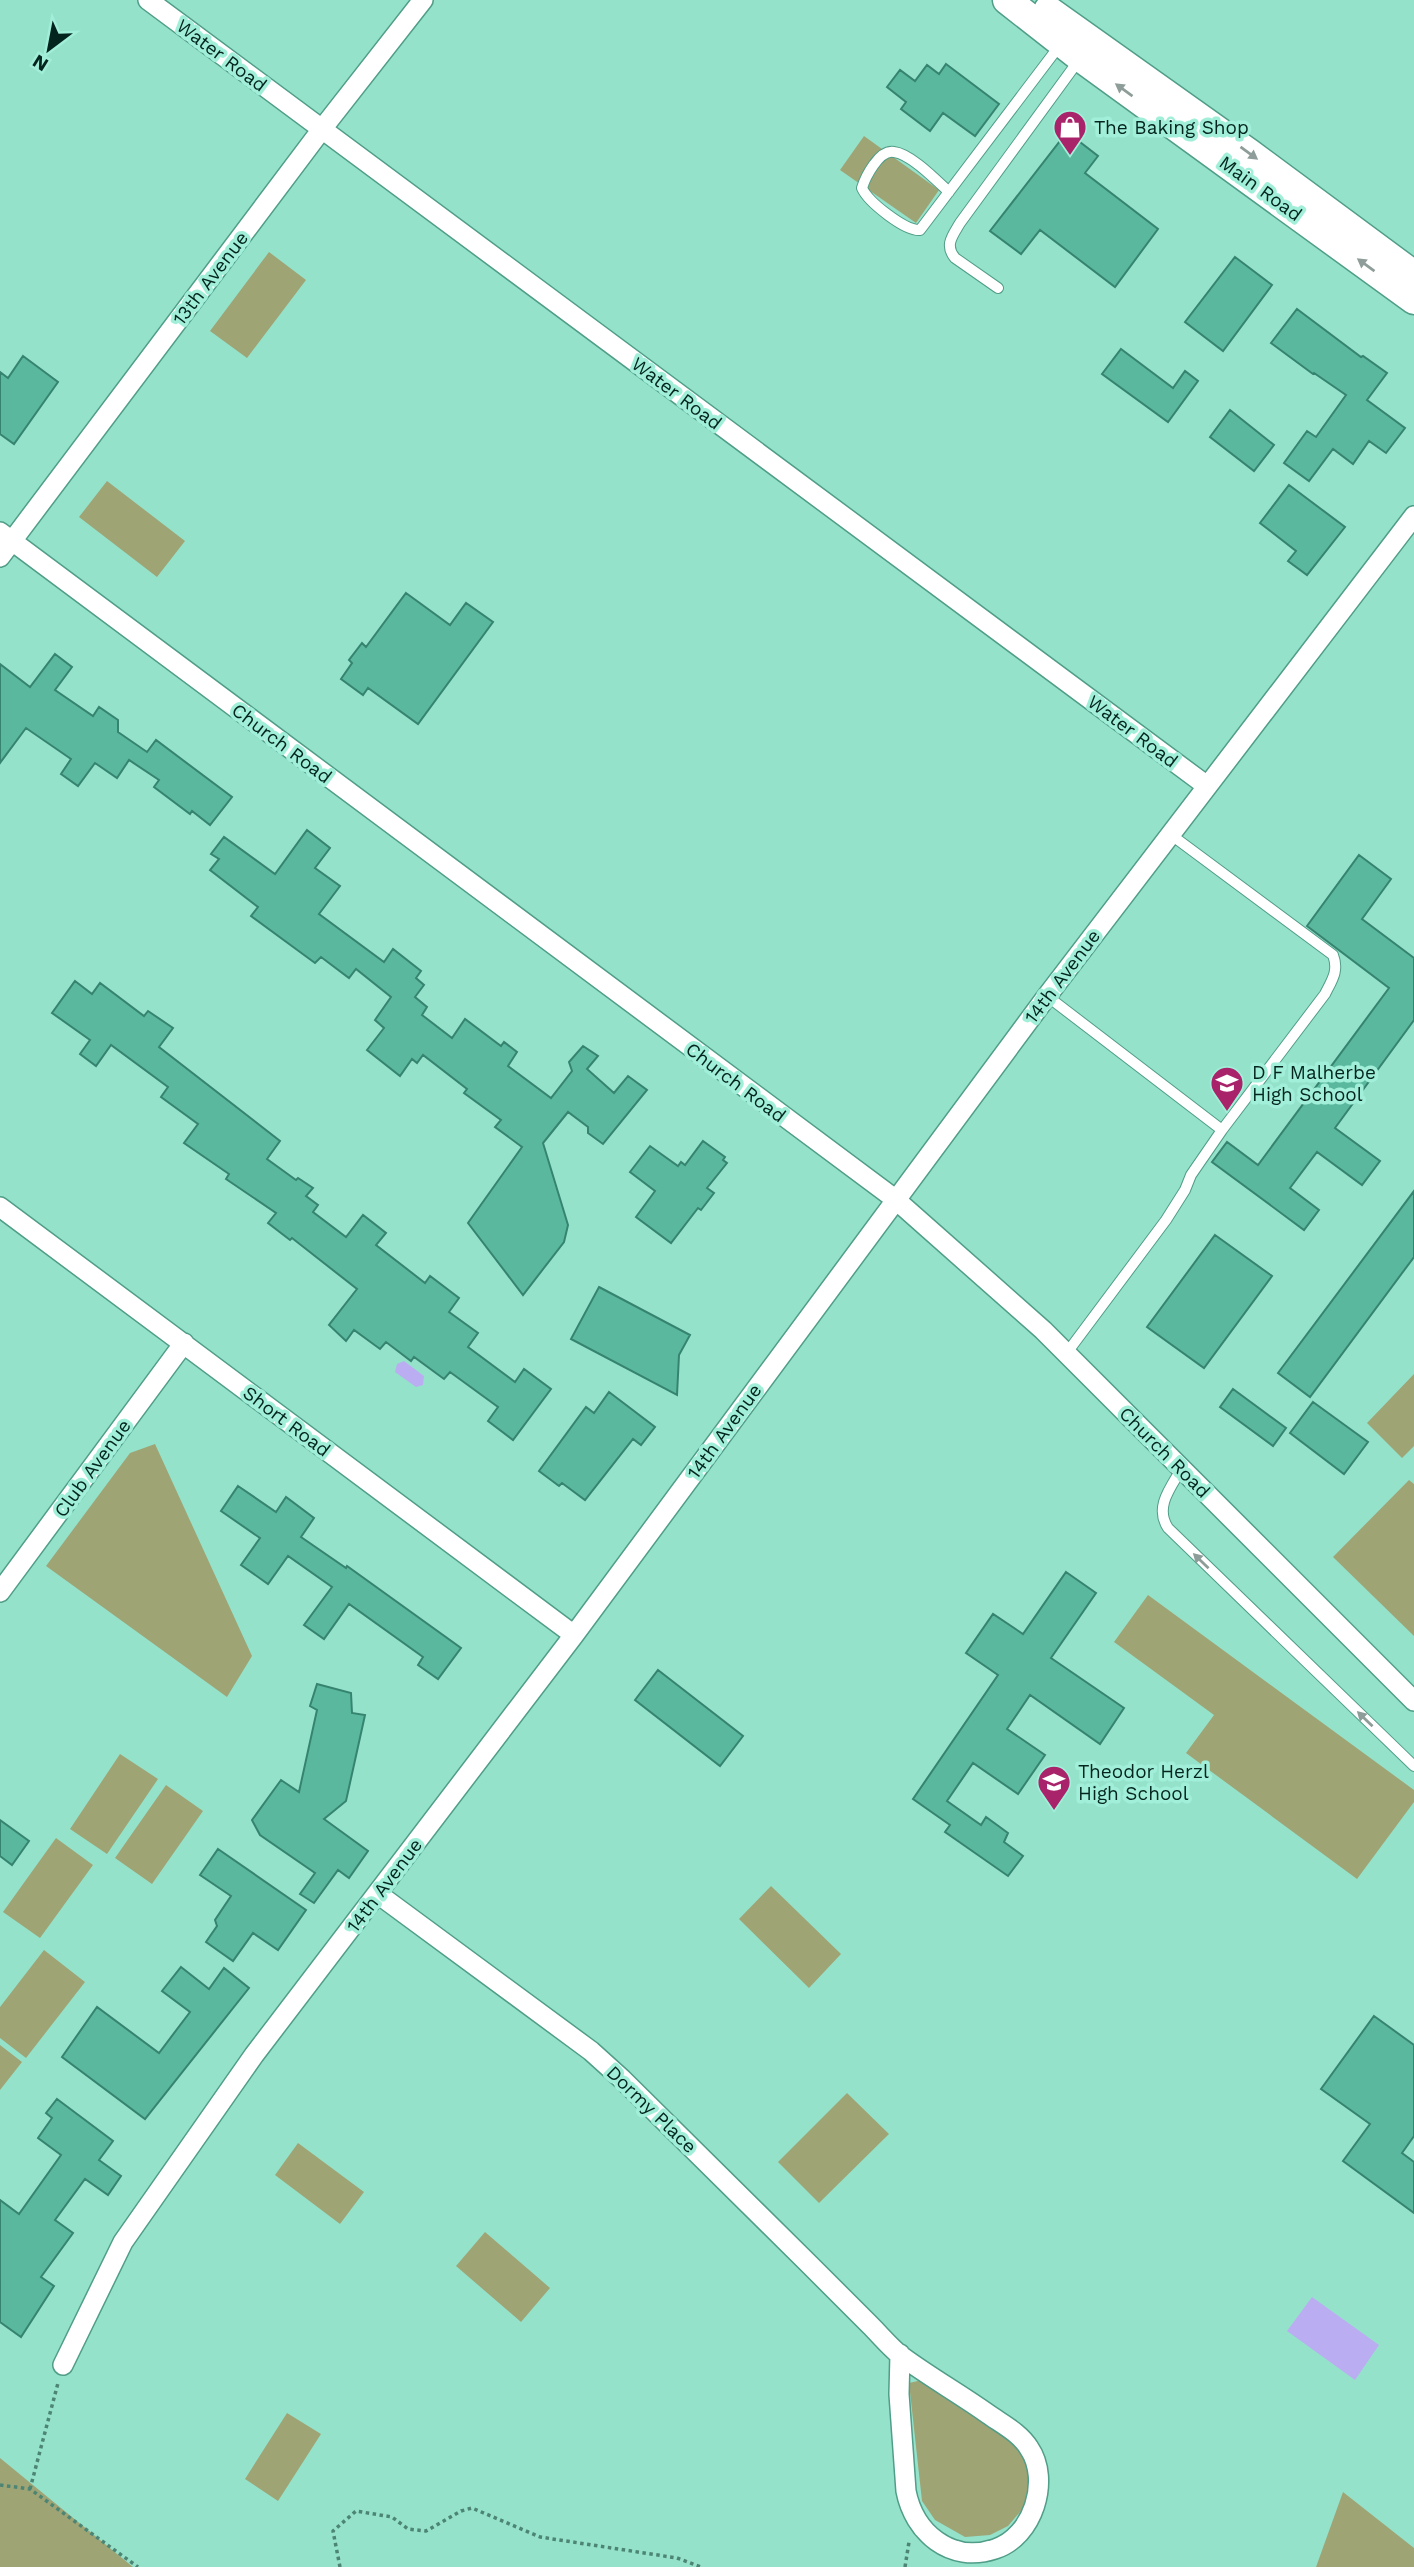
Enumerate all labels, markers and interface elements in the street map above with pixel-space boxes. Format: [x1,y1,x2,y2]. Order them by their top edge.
north arrow [14,14,84,84]
street label: Water Road [172,14,271,97]
text: N [28,50,52,76]
one-way arrow [1115,83,1133,97]
shop icon: The Baking Shop [1051,108,1089,157]
place label: The Baking Shop [1094,116,1249,139]
one-way arrow [1240,146,1259,160]
street label: Main Road [1215,151,1307,226]
street label: 13th Avenue [168,227,253,330]
one-way arrow [1357,258,1375,272]
street label: Water Road [627,352,726,435]
street label: Water Road [1083,690,1182,773]
street label: Church Road [227,698,336,788]
street label: 14th Avenue [1020,925,1105,1028]
street label: Church Road [681,1037,790,1127]
place label: D F Malherbe High School [1252,1061,1376,1106]
school or university icon: D F Malherbe High School [1208,1064,1246,1113]
street label: 14th Avenue [682,1379,767,1483]
street label: Short Road [239,1381,335,1462]
street label: Church Road [1114,1402,1215,1503]
street label: Club Avenue [49,1415,136,1522]
one-way arrow [1193,1554,1210,1570]
one-way arrow [1357,1711,1374,1727]
place label: Theodor Herzl High School [1078,1760,1209,1805]
school or university icon: Theodor Herzl High School [1035,1763,1073,1812]
street label: 14th Avenue [342,1834,427,1937]
street label: Dormy Place [602,2061,701,2158]

